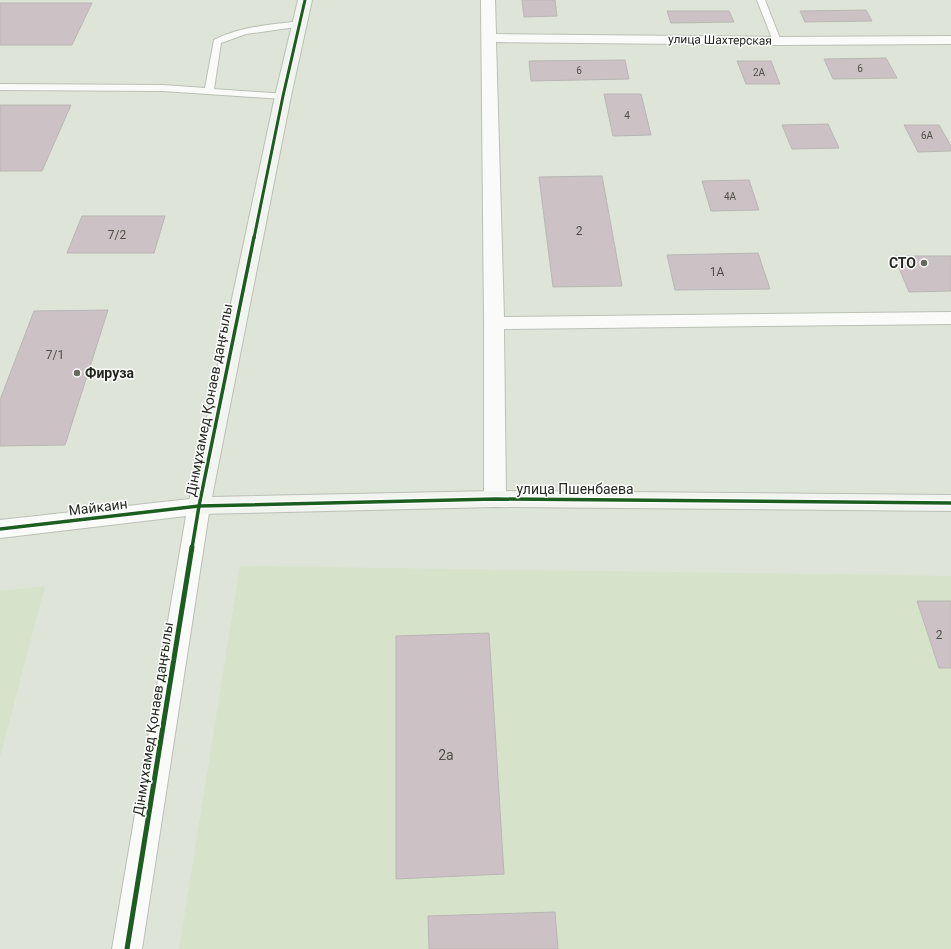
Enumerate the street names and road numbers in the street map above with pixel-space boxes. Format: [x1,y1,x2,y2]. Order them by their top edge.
street label: улица Шахтерская [668,32,772,48]
street label: Дінмұхамед Қонаев даңғылы [182,302,236,498]
street label: улица Пшенбаева [516,481,634,497]
street label: Майкаин [68,495,128,519]
street label: Дінмұхамед Қонаев даңғылы [130,621,176,817]

